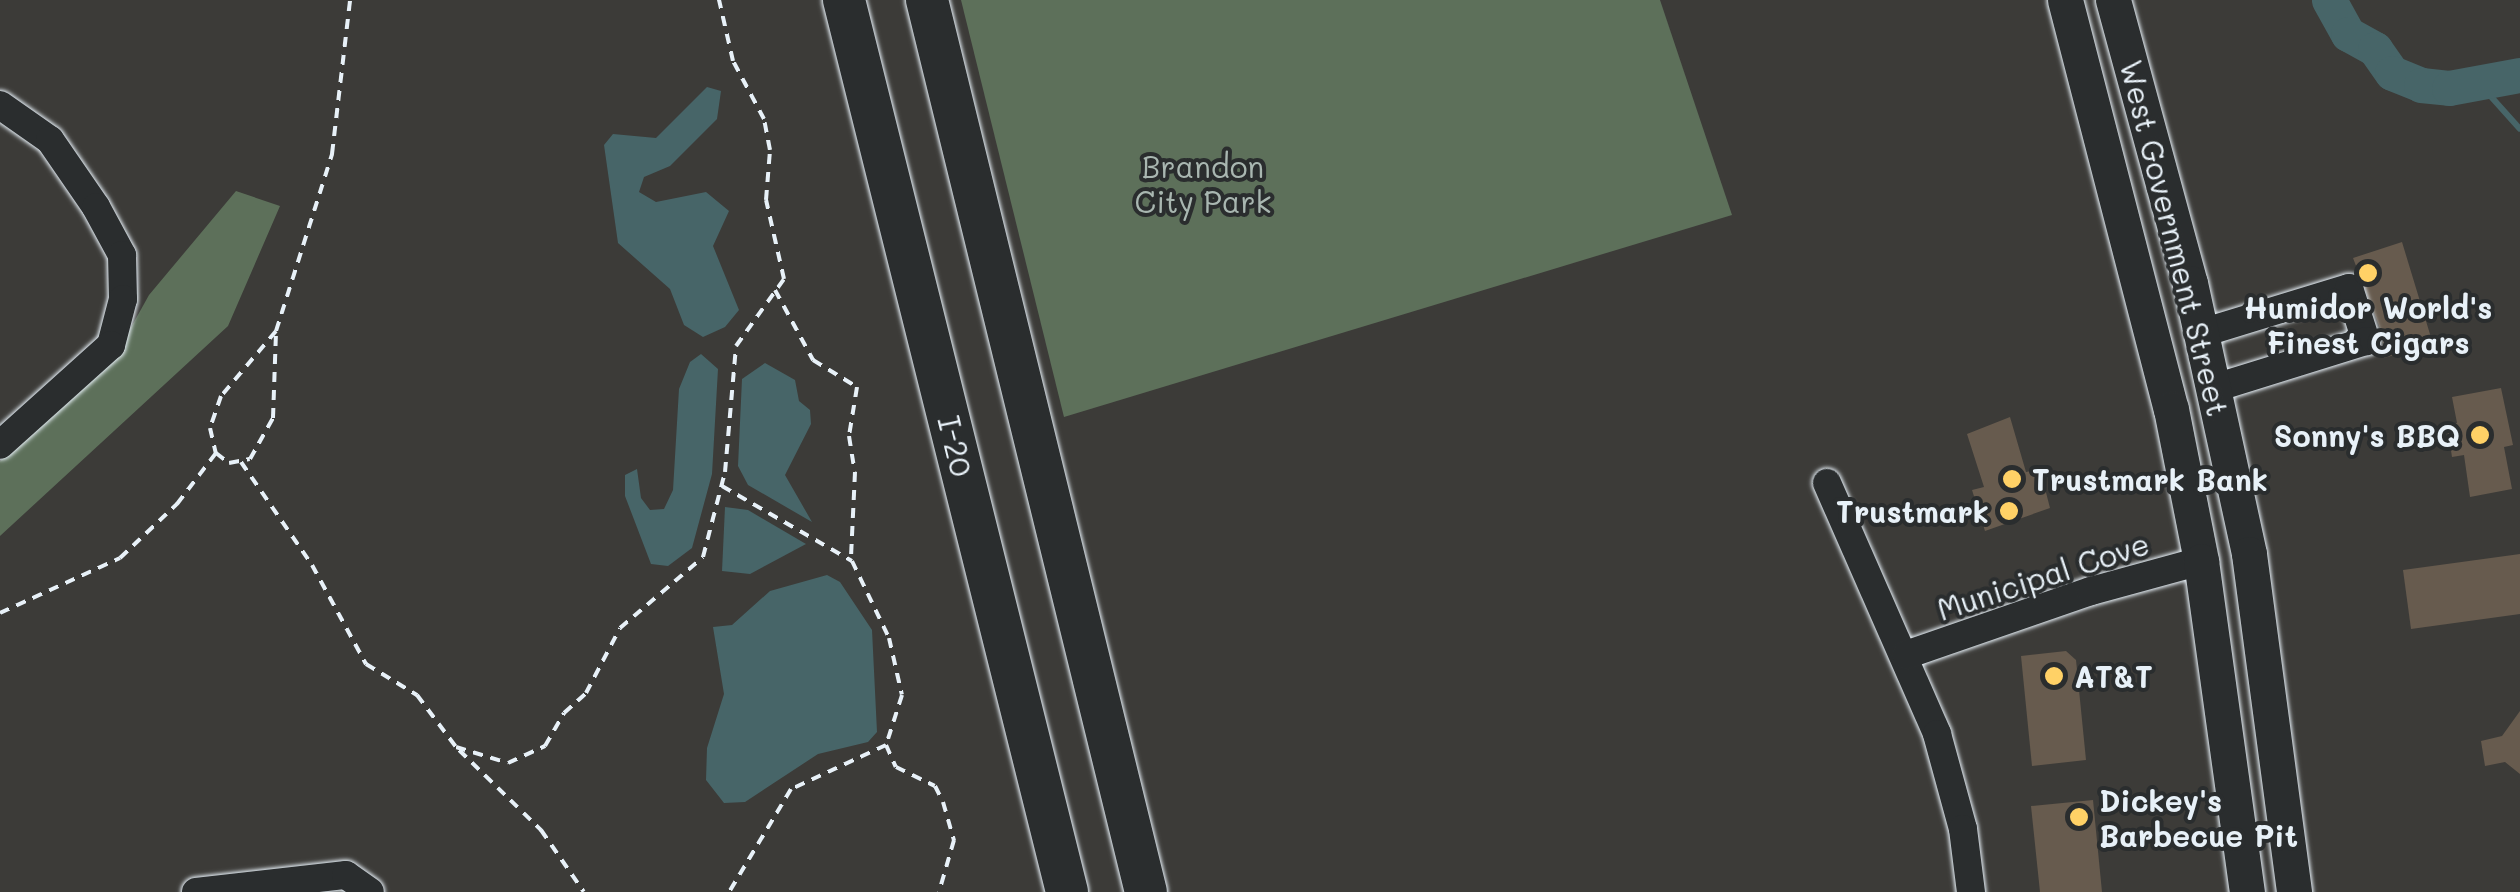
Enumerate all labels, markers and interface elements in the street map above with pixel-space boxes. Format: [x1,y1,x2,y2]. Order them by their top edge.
street label: West Government Street [2113,56,2237,420]
park label: Brandon City Park [1134,148,1272,218]
marker: Humidor World's Finest Cigars [2357,262,2379,284]
place label: Humidor World's Finest Cigars [2244,289,2492,360]
street label: I-20 [931,412,981,480]
place label: Sonny's BBQ [2274,417,2460,453]
marker: Sonny's BBQ [2469,424,2491,446]
place label: Trustmark Bank [2032,461,2268,497]
marker: Trustmark Bank [2001,468,2023,490]
place label: Trustmark [1836,493,1989,529]
marker: Trustmark [1998,500,2020,522]
street label: Municipal Cove [1932,525,2154,627]
place label: AT&T [2074,658,2153,694]
marker: AT&T [2043,665,2065,687]
place label: Dickey's Barbecue Pit [2099,782,2298,852]
marker: Dickey's Barbecue Pit [2068,806,2090,828]

